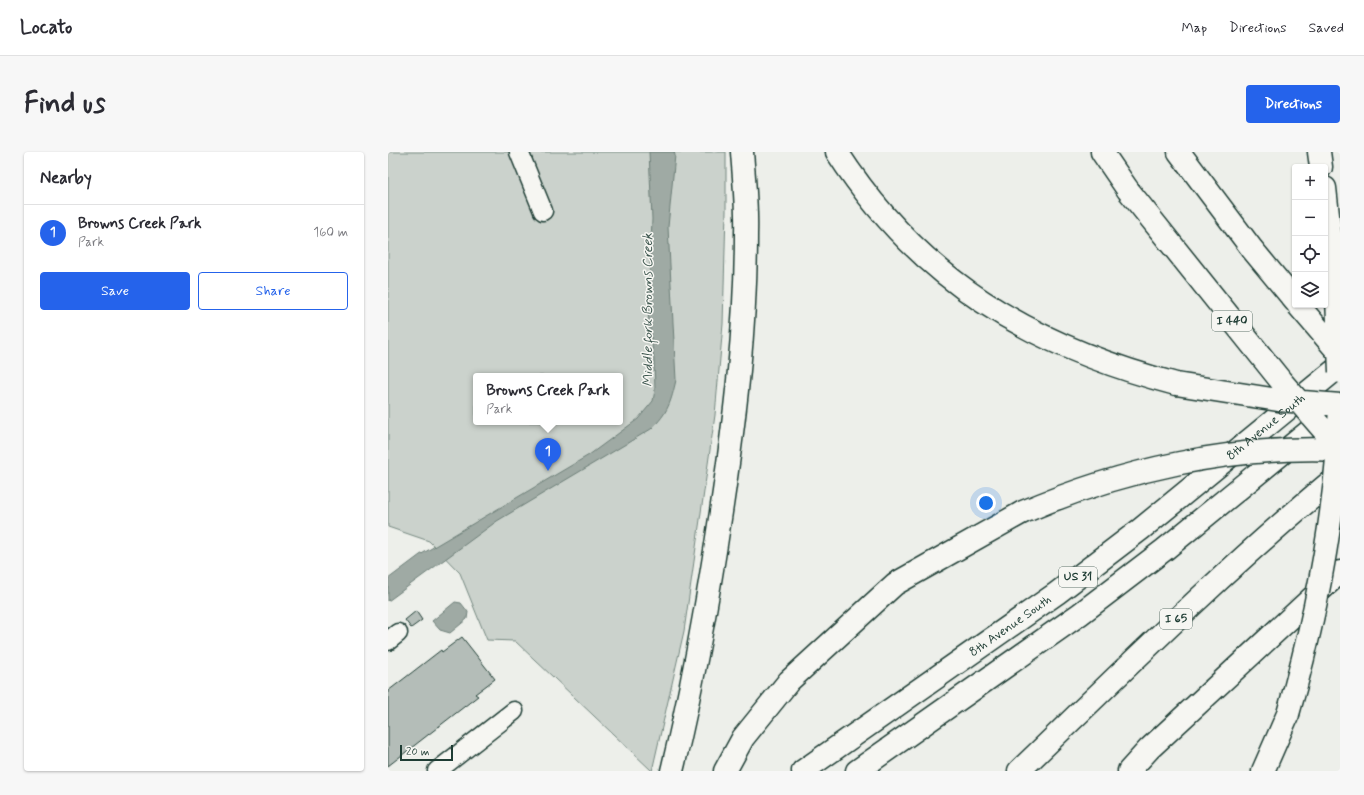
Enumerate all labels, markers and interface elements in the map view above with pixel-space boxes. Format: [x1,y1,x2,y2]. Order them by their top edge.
text: Locato [20,15,72,40]
text: Map [1181,19,1207,37]
text: Directions [1229,19,1287,37]
text: Saved [1309,19,1344,37]
button: Directions [1246,85,1340,123]
text: Find us [24,86,105,123]
map controls [1292,164,1328,308]
button: + [1292,164,1328,200]
text: Nearby [40,167,92,189]
button: − [1292,200,1328,236]
text: Browns Creek Park [78,214,201,234]
text: 1 [50,224,56,241]
text: 160 m [313,224,348,241]
water label: Middle fork Browns Creek [639,233,659,387]
text: Park [78,234,104,251]
button: locate [1292,236,1328,272]
button: Save [40,272,190,310]
button: Share [198,272,348,310]
button: layers [1292,272,1328,308]
road number: I 440 [1212,311,1252,331]
popup [473,373,623,425]
text: Browns Creek Park [486,381,610,401]
street label: 8th Avenue South [1223,390,1309,464]
text: Park [486,401,512,418]
pin: 1 [535,438,561,471]
your location [976,493,996,513]
road number: US 31 [1059,567,1097,587]
street label: 8th Avenue South [966,591,1055,661]
road number: I 65 [1160,609,1192,629]
scale bar [400,743,453,762]
text: 20 m [406,745,429,759]

